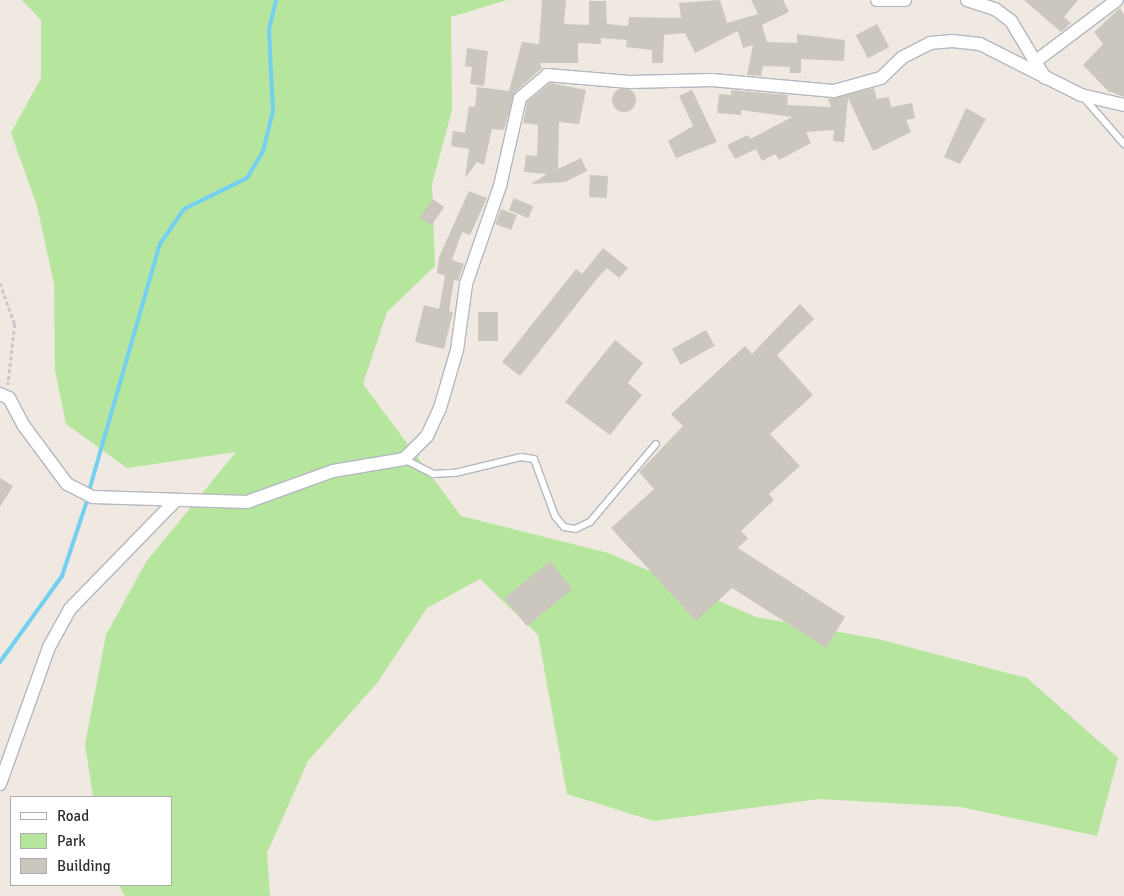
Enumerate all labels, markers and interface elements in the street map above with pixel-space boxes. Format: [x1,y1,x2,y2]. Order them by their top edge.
legend [10,796,172,886]
text: Road [57,807,89,825]
text: Park [57,832,86,850]
text: Building [57,857,111,875]

